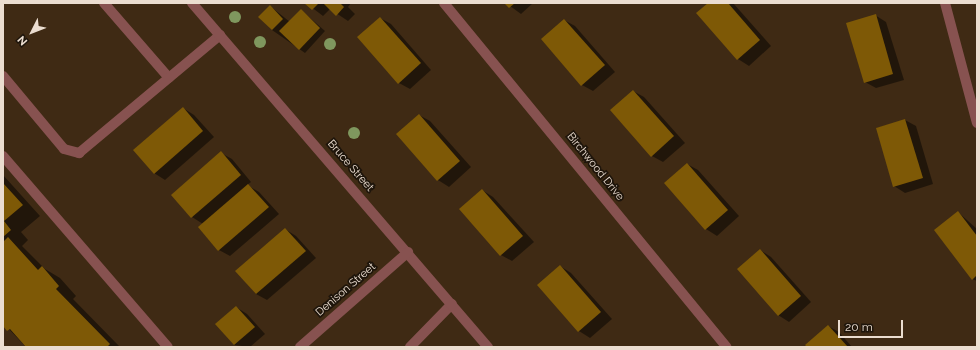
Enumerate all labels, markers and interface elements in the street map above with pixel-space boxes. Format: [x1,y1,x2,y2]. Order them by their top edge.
north arrow [12,12,52,52]
text: N [15,33,30,48]
street label: Birchwood Drive [564,130,626,204]
street label: Bruce Street [324,138,376,194]
street label: Denison Street [313,261,379,319]
scale bar [840,312,905,338]
text: 20 m [845,320,873,334]

